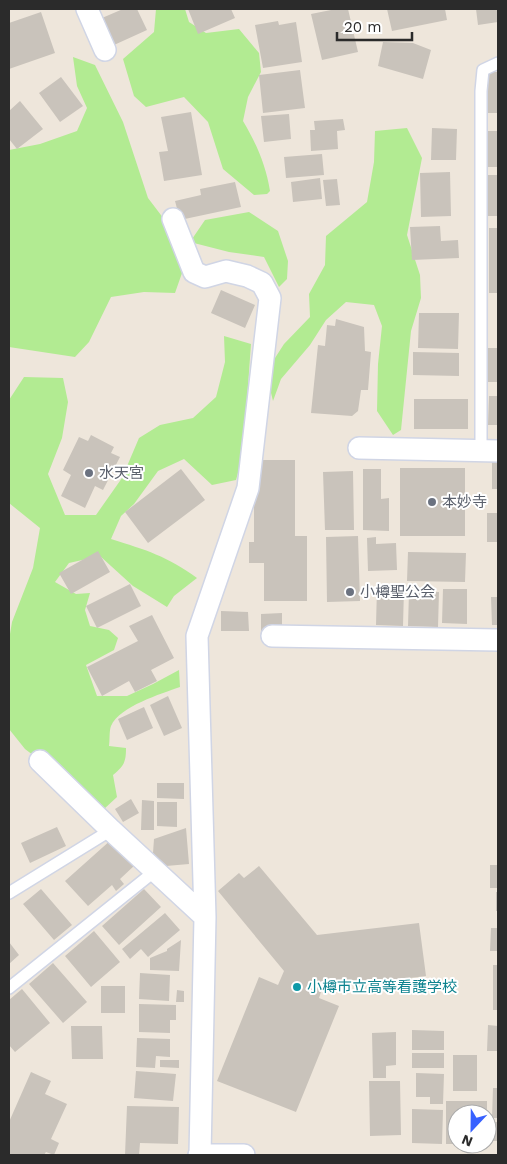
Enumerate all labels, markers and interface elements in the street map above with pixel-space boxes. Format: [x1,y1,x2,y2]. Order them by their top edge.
scale bar [337,10,412,42]
text: 20 m [344,18,382,36]
place label: 水天宮 [99,464,144,482]
marker: 水天宮 [83,467,95,479]
place label: 本妙寺 [442,493,487,511]
marker: 本妙寺 [426,496,438,508]
place label: 小樽聖公会 [360,583,435,601]
marker: 小樽聖公会 [344,586,356,598]
place label: 小樽市立高等看護学校 [307,978,457,996]
marker: 小樽市立高等看護学校 [291,981,303,993]
north arrow [447,1104,497,1154]
text: N [459,1132,475,1150]

